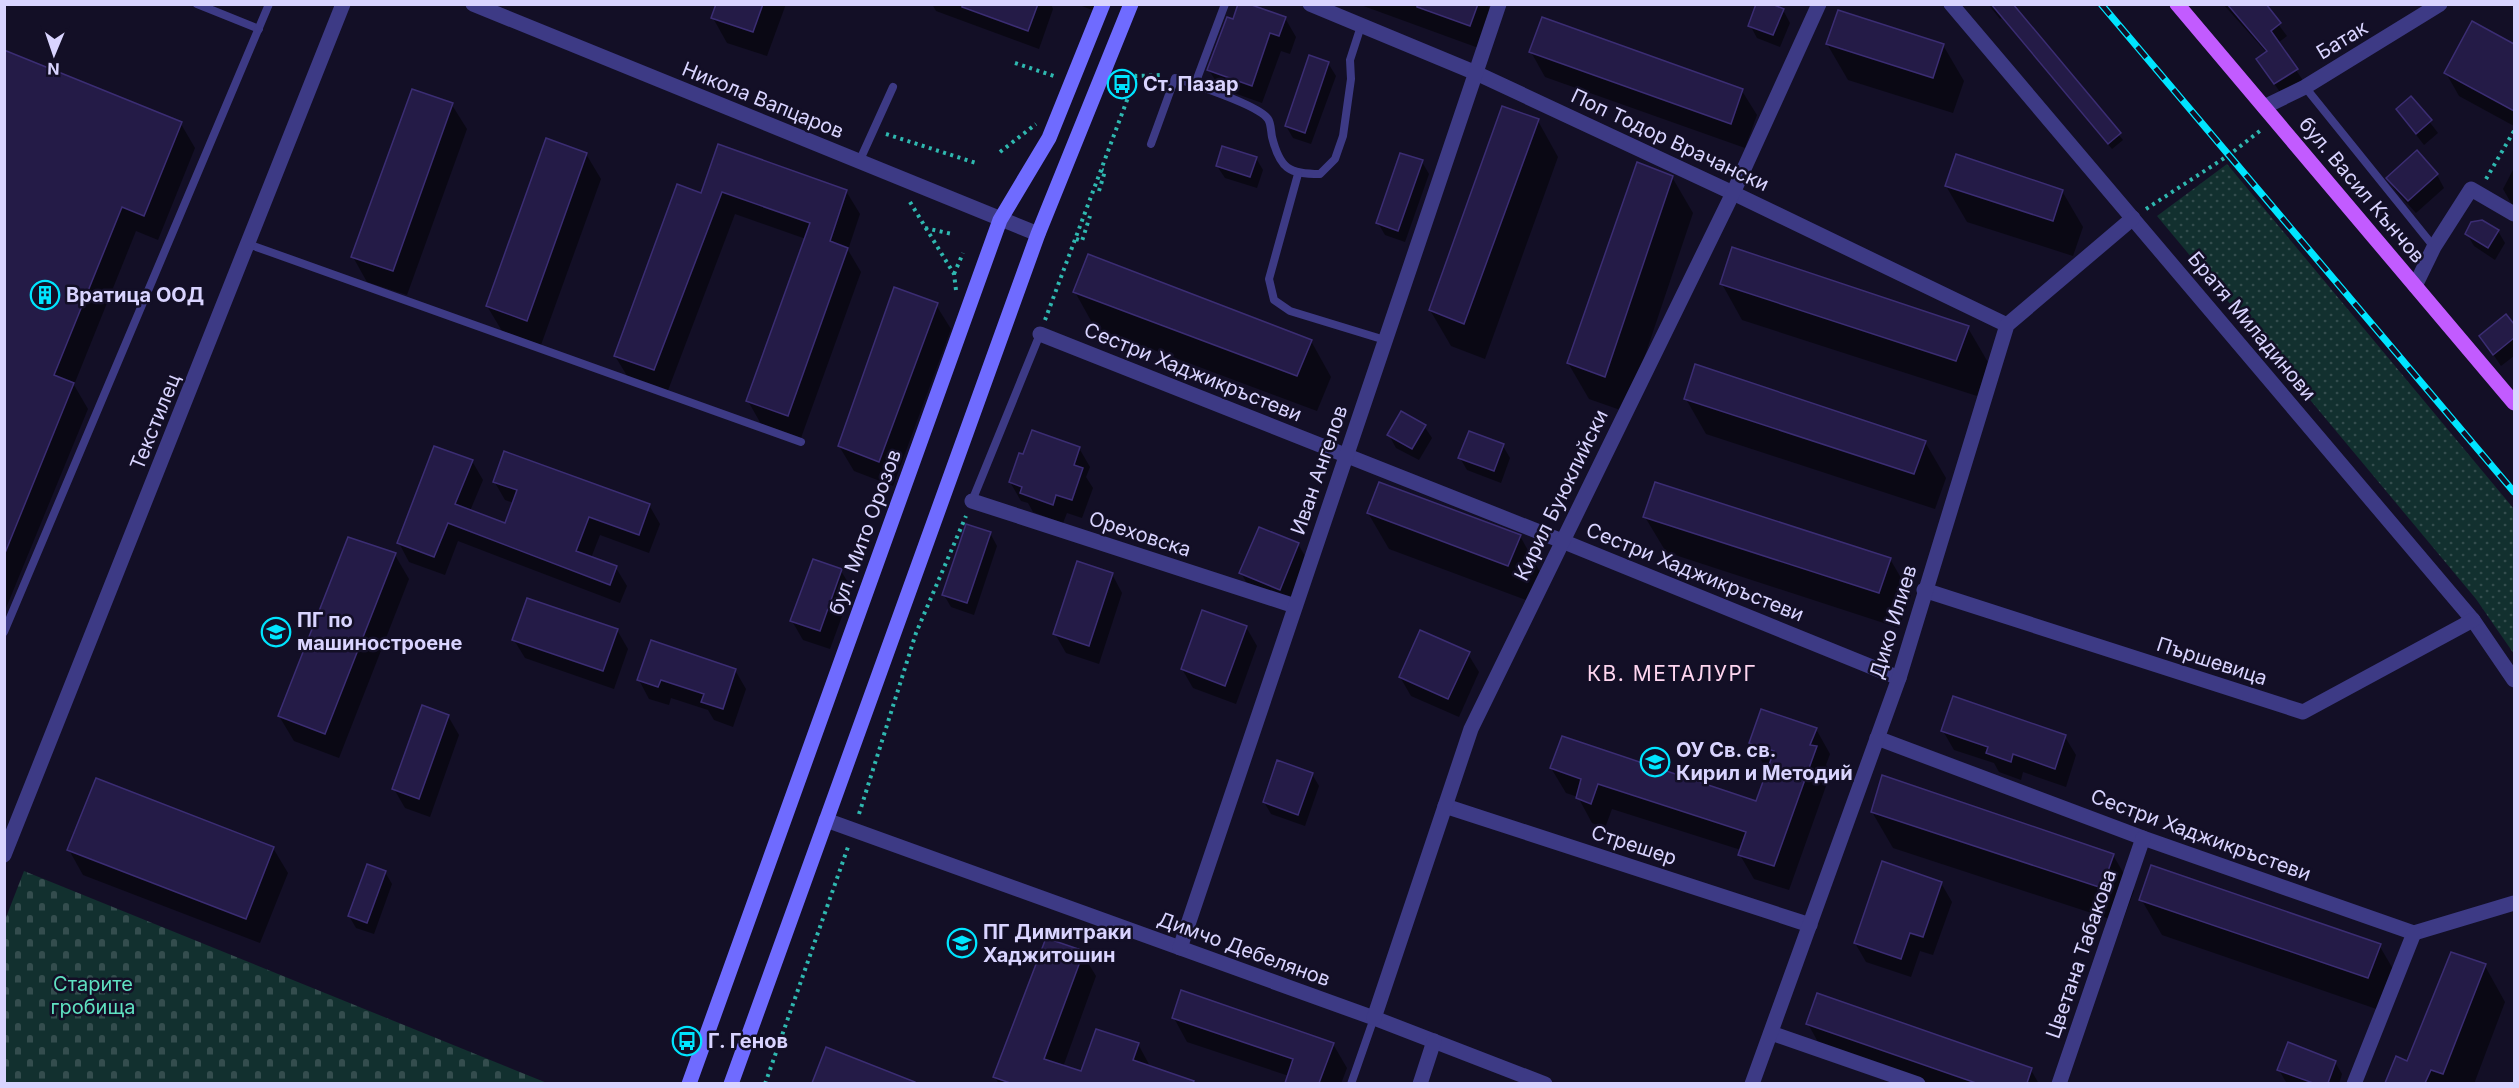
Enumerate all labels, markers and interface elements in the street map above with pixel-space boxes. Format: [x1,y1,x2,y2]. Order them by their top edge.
street label: Батак [2312,15,2372,65]
north arrow [24,24,84,84]
street label: Никола Вапцаров [679,57,847,143]
text: N [47,59,60,79]
bus stop icon: Ст. Пазар [1106,68,1138,100]
place label: Ст. Пазар [1143,72,1239,96]
street label: Поп Тодор Врачански [1567,84,1773,196]
street label: бул. Васил Кънчов [2294,112,2430,268]
street label: Братя Миладинови [2183,247,2321,405]
building icon: Вратица ООД [29,279,61,311]
place label: Вратица ООД [66,283,204,307]
street label: Сестри Хаджикръстеви [1081,317,1305,427]
street label: Текстилец [125,370,185,473]
street label: Иван Ангелов [1286,402,1352,538]
street label: Кирил Буюклийски [1509,405,1613,585]
street label: бул. Мито Орозов [824,446,906,618]
street label: Ореховска [1086,506,1194,562]
street label: Сестри Хаджикръстеви [1583,517,1807,627]
street label: Дико Илиев [1864,562,1922,682]
place label: ПГ по машиностроене [297,608,463,655]
school or university icon: ПГ по машиностроене [260,616,292,648]
street label: Пършевица [2154,632,2270,690]
district label: КВ. МЕТАЛУРГ [1587,661,1757,686]
place label: ОУ Св. св. Кирил и Методий [1676,738,1853,785]
school or university icon: ОУ Св. св. Кирил и Методий [1639,746,1671,778]
street label: Сестри Хаджикръстеви [2088,784,2314,886]
street label: Стрешер [1588,820,1680,870]
street label: Цветана Табакова [2041,866,2121,1042]
street label: Димчо Дебелянов [1154,907,1334,991]
place label: ПГ Димитраки Хаджитошин [983,920,1132,967]
school or university icon: ПГ Димитраки Хаджитошин [946,927,978,959]
park label: Старите гробища [50,972,136,1019]
bus stop icon: Г. Генов [671,1025,703,1057]
place label: Г. Генов [708,1029,788,1053]

